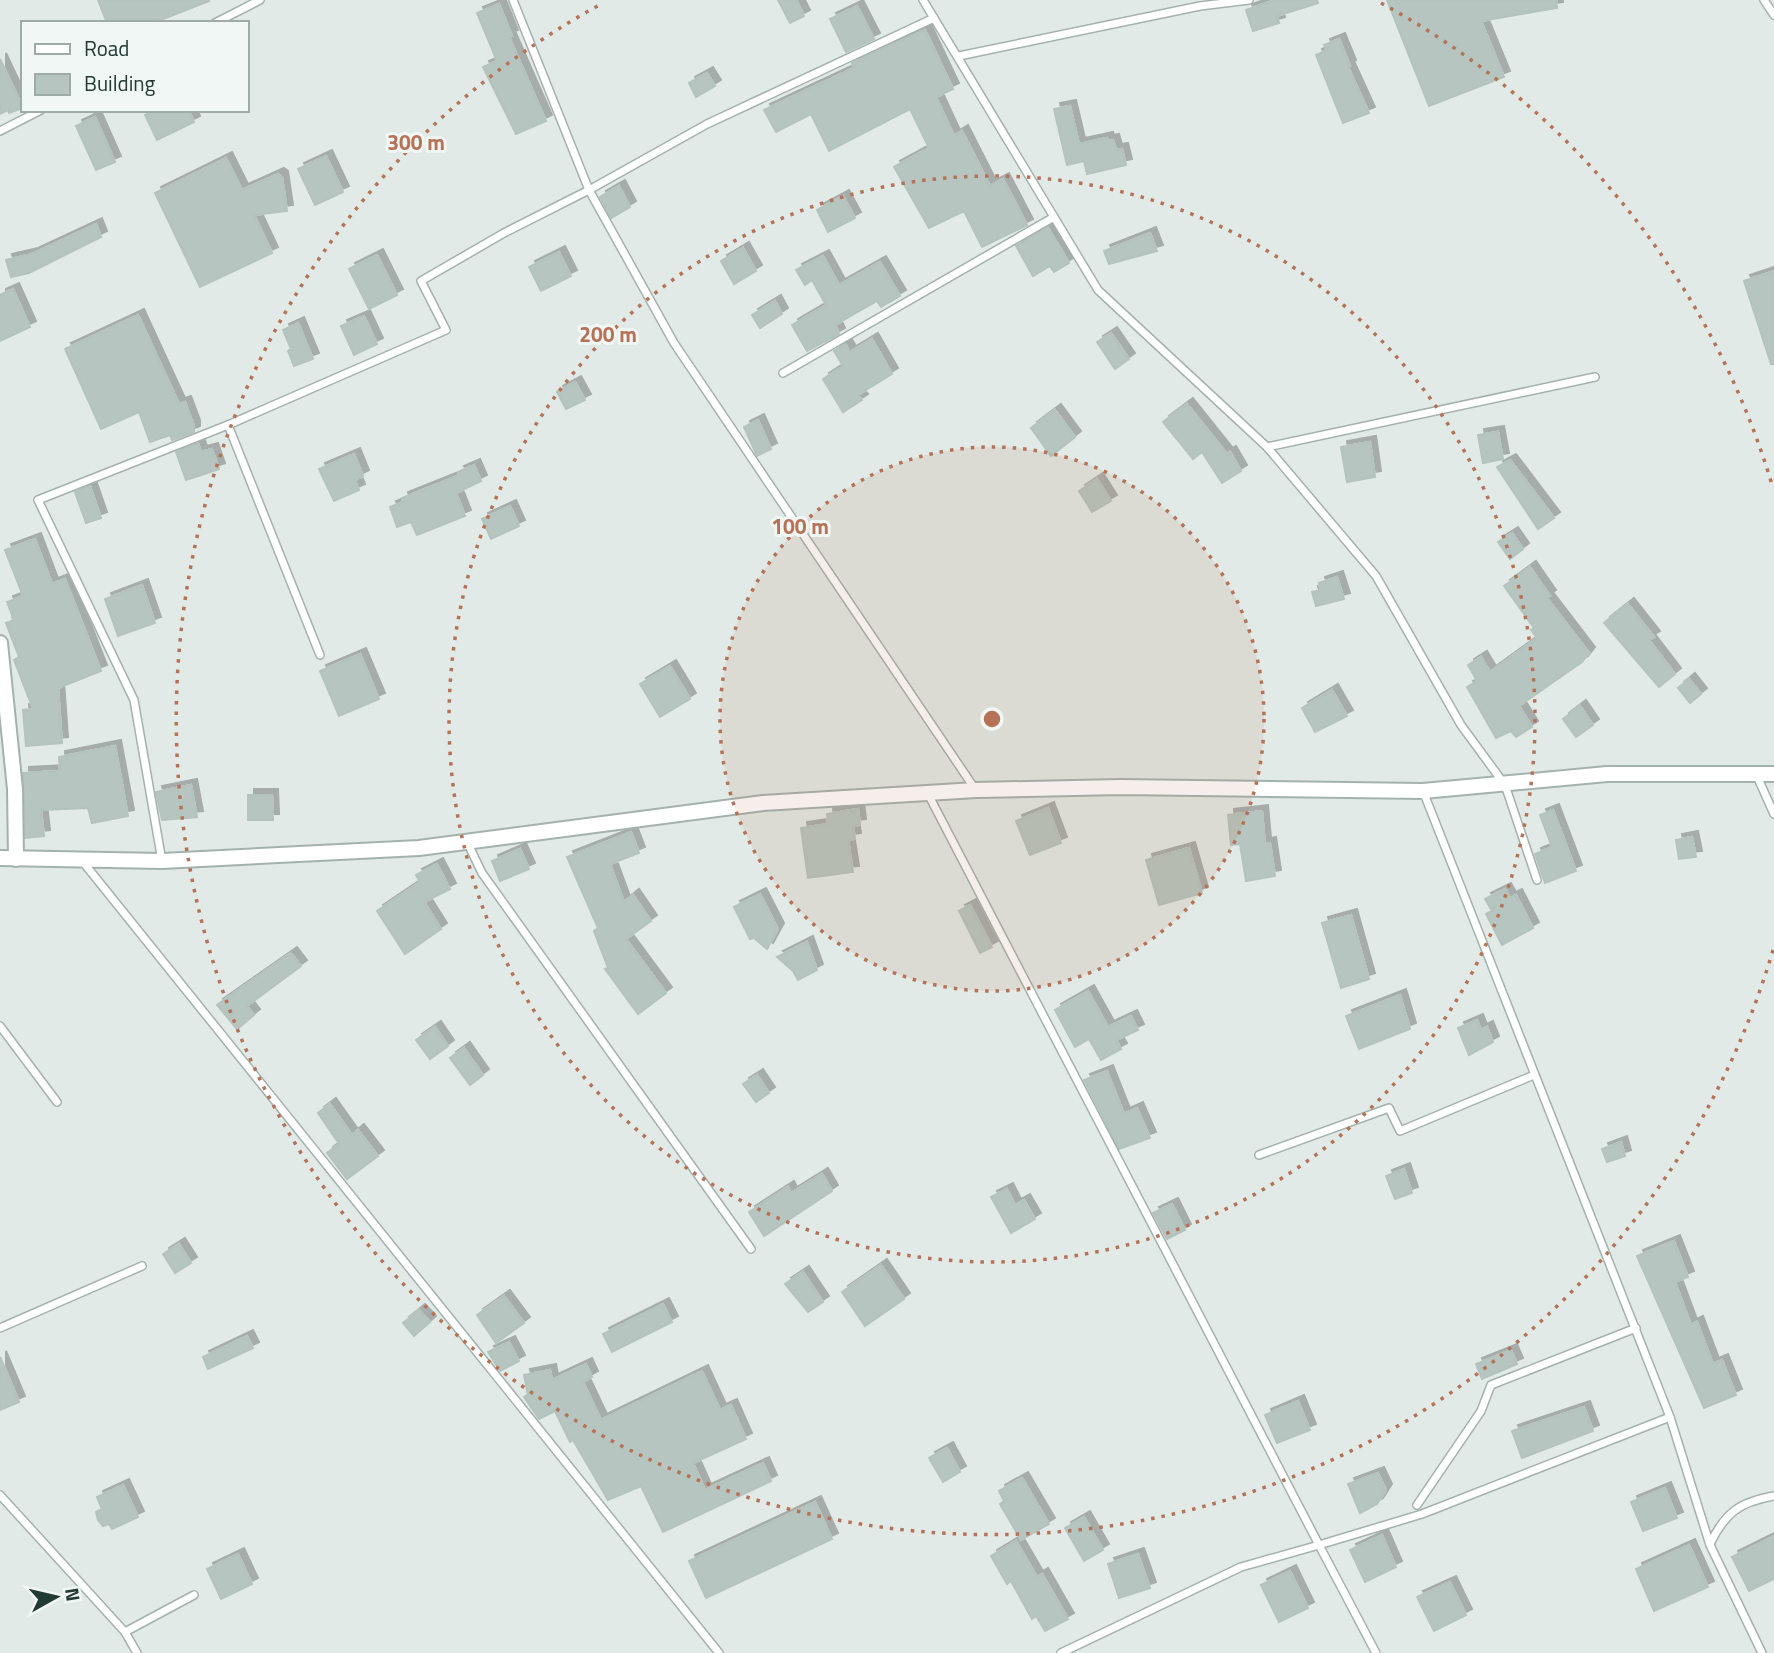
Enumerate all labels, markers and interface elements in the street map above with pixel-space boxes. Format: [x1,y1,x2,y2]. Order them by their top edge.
legend [21,21,248,112]
text: Road [84,32,129,64]
text: Building [84,67,156,99]
text: 300 m [387,126,445,158]
text: 200 m [579,318,637,350]
text: 100 m [771,510,829,542]
centre of rings [980,707,1004,731]
north arrow [21,1562,91,1632]
text: N [58,1586,89,1603]

